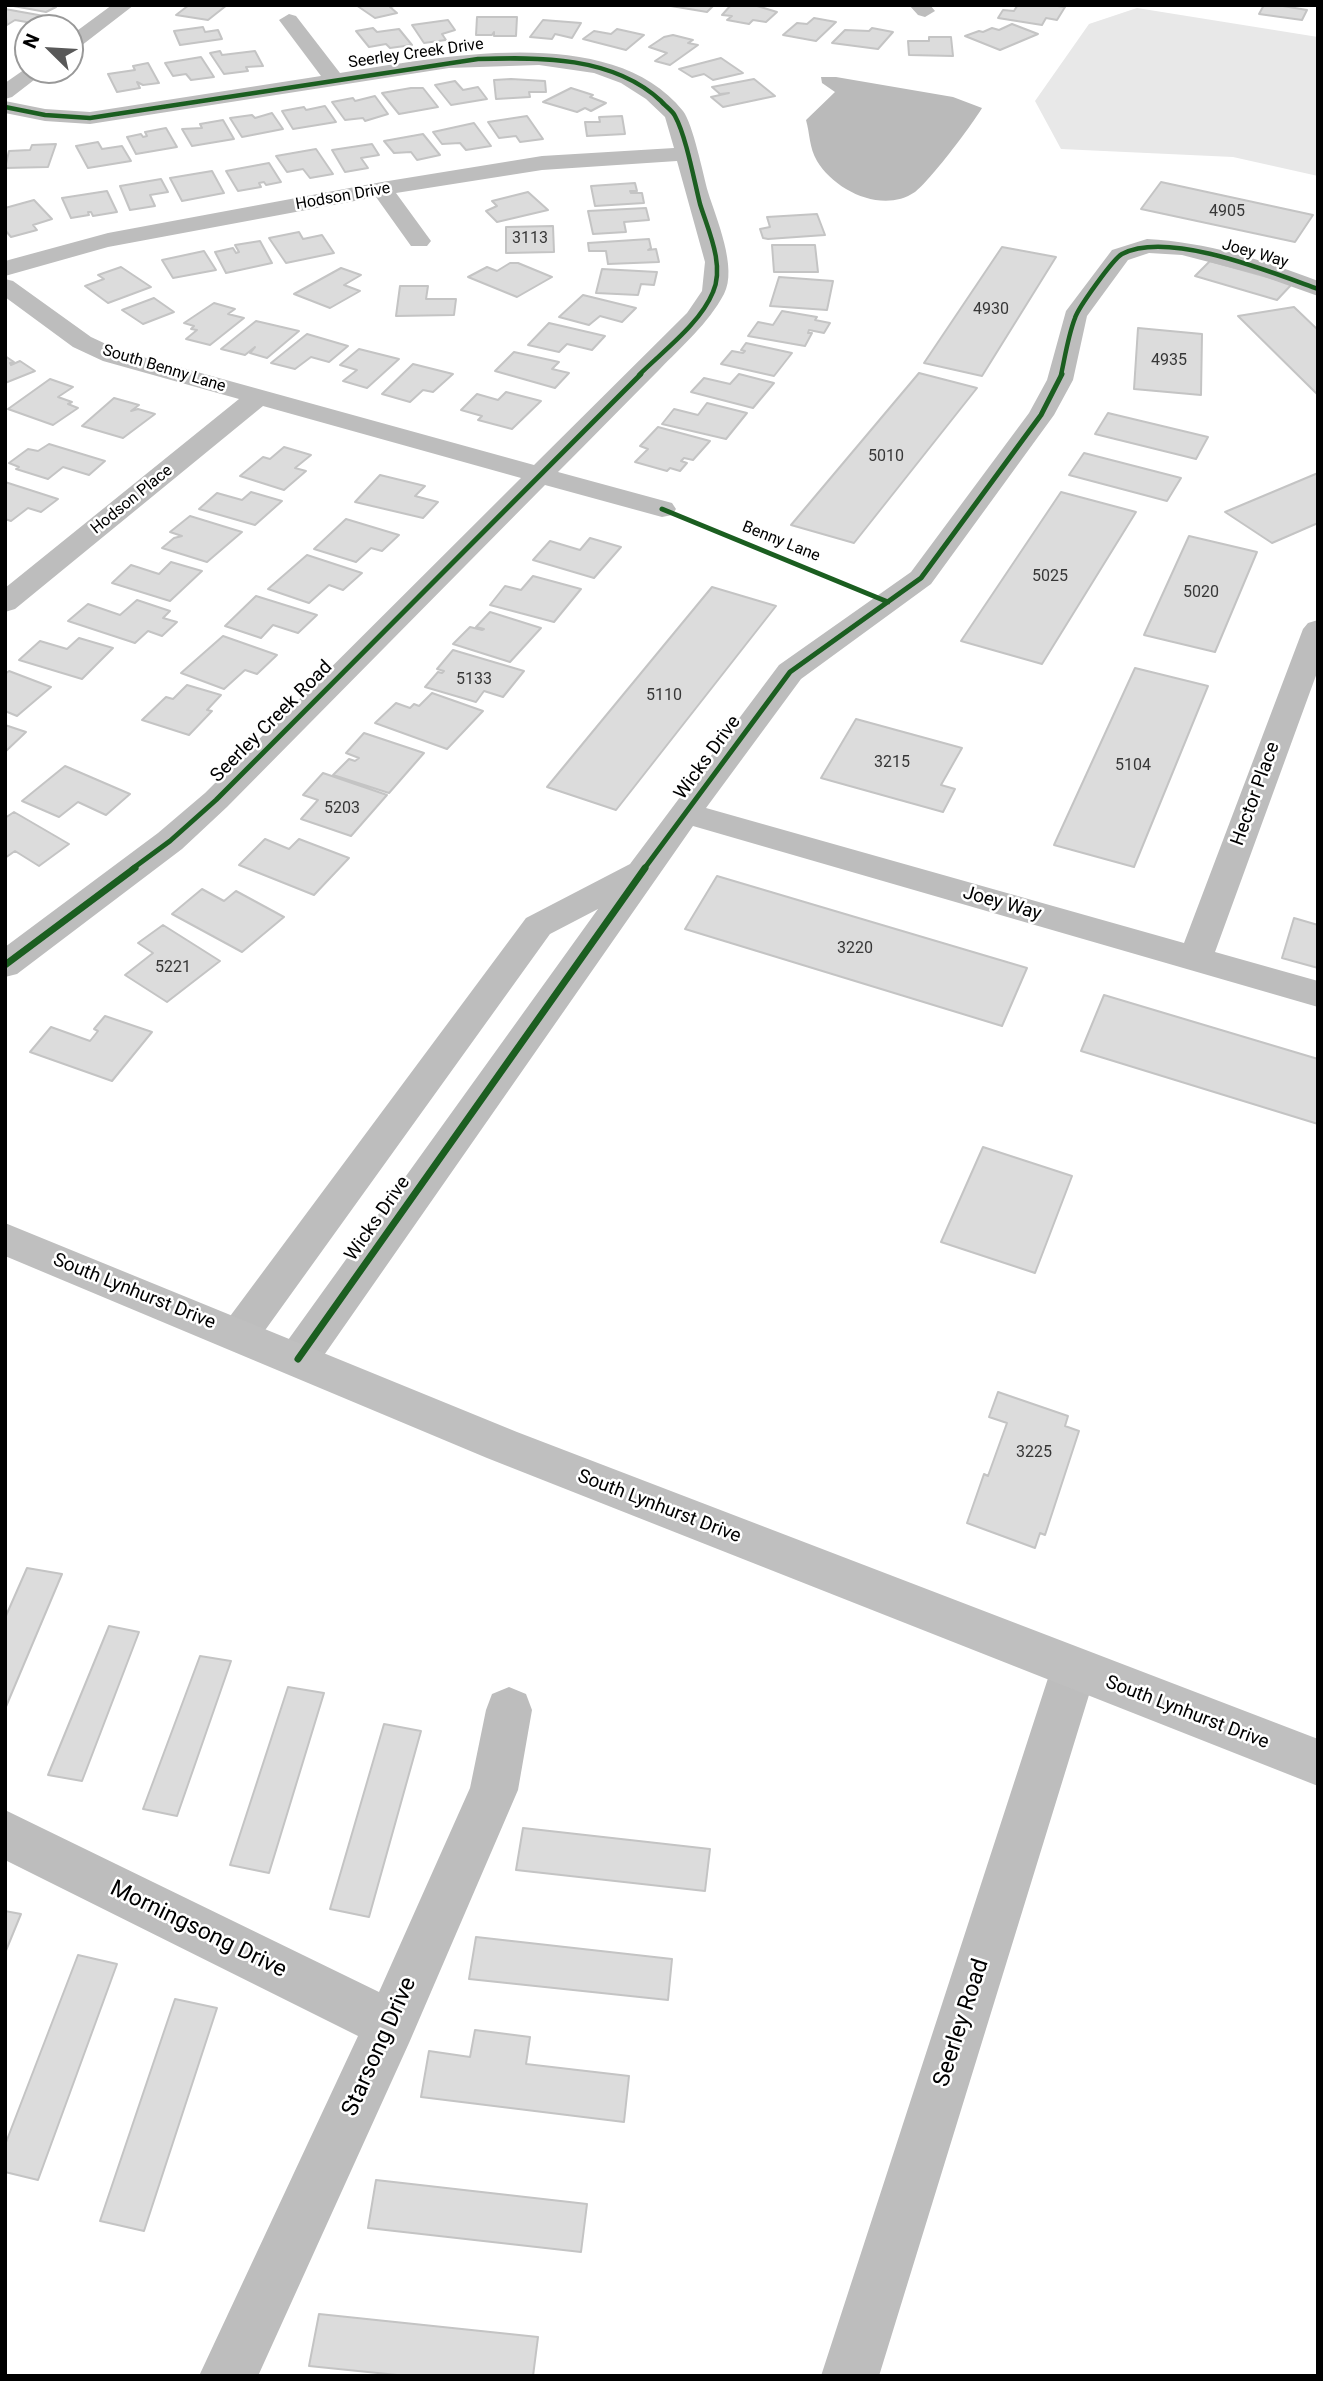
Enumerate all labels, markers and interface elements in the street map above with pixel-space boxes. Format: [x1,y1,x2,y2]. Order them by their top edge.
north arrow [14,14,84,84]
text: N [18,30,44,52]
street label: Seerley Creek Drive [347,35,485,73]
street label: Hodson Drive [294,179,392,215]
house number: 4905 [1209,202,1245,222]
house number: 3113 [512,229,548,249]
street label: Joey Way [1220,235,1290,273]
house number: 4930 [973,300,1009,320]
street label: South Benny Lane [100,341,228,397]
house number: 4935 [1151,351,1187,371]
house number: 5010 [868,447,904,467]
street label: Hodson Place [87,461,177,539]
street label: Benny Lane [739,518,823,566]
house number: 5025 [1032,567,1068,587]
house number: 5020 [1183,583,1219,603]
street label: Seerley Creek Road [206,656,338,788]
house number: 5133 [456,670,492,690]
house number: 5110 [646,686,682,706]
street label: Wicks Drive [670,712,746,804]
street label: Hector Place [1227,739,1285,849]
house number: 3215 [874,753,910,773]
house number: 5104 [1115,756,1151,776]
house number: 5203 [324,799,360,819]
street label: Joey Way [960,882,1044,926]
house number: 3220 [837,939,873,959]
house number: 5221 [155,958,191,978]
street label: Wicks Drive [340,1172,416,1266]
street label: South Lynhurst Drive [49,1249,219,1335]
house number: 3225 [1016,1443,1052,1463]
street label: South Lynhurst Drive [574,1465,744,1549]
street label: South Lynhurst Drive [1102,1671,1272,1755]
street label: Morningsong Drive [105,1875,291,1985]
street label: Seerley Road [928,1956,996,2090]
street label: Starsong Drive [337,1973,423,2121]

